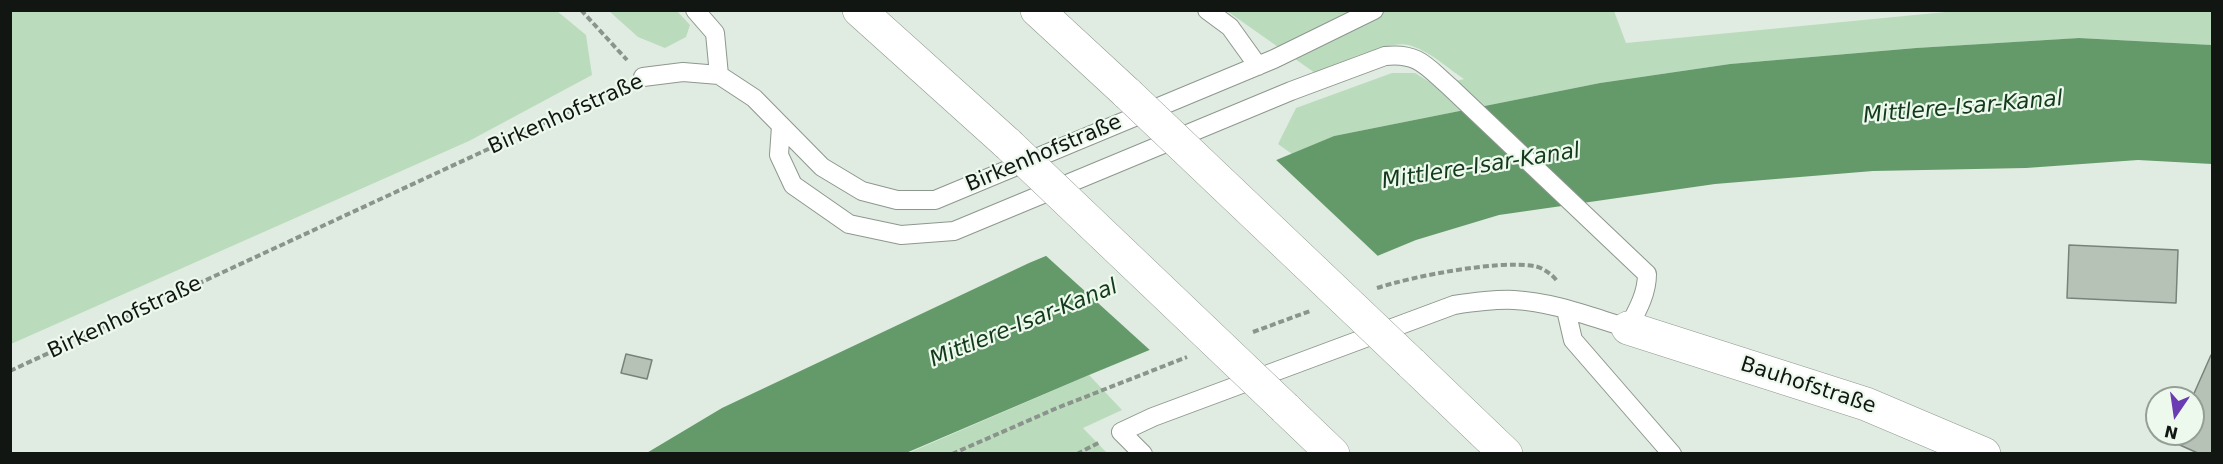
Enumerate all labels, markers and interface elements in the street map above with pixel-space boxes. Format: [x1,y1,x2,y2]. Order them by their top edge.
street label: Birkenhofstraße [485,70,647,160]
water label: Mittlere-Isar-Kanal [1862,86,2064,130]
street label: Birkenhofstraße [962,110,1126,198]
water label: Mittlere-Isar-Kanal [1380,138,1582,196]
street label: Birkenhofstraße [44,271,206,365]
water label: Mittlere-Isar-Kanal [926,274,1122,374]
street label: Bauhofstraße [1737,352,1879,420]
north arrow [2145,386,2205,446]
text: N [2163,421,2180,443]

